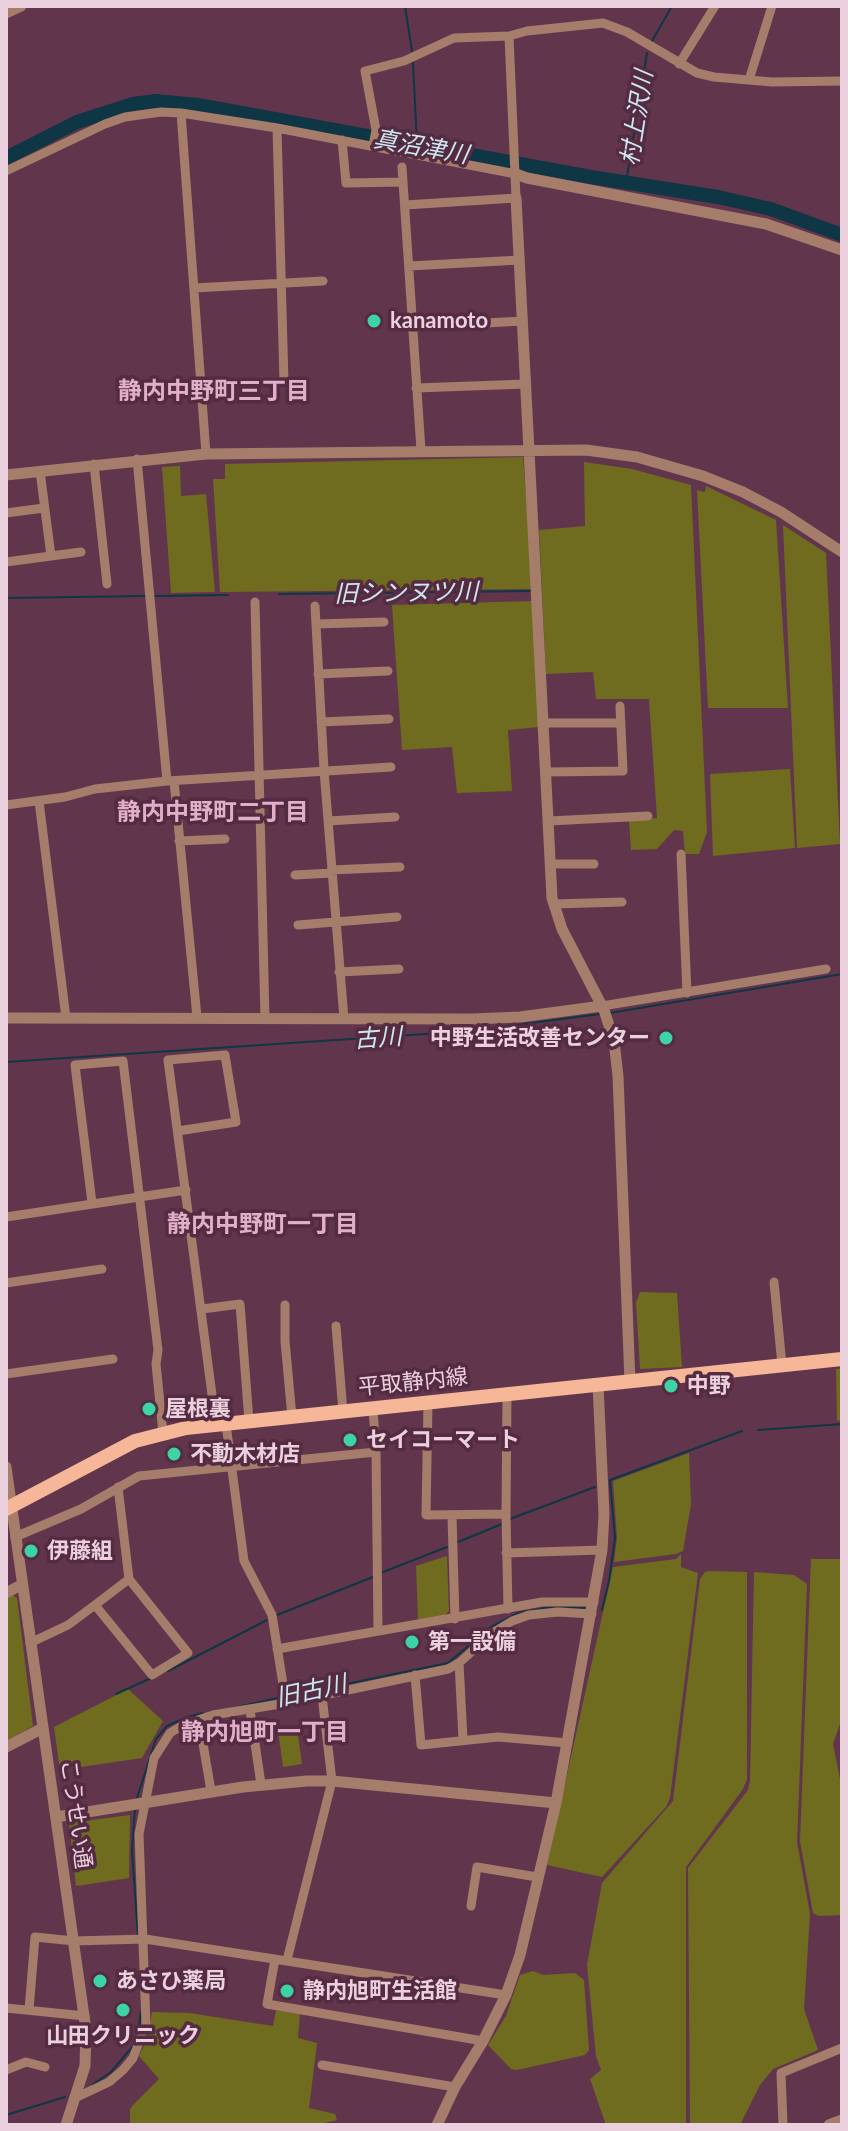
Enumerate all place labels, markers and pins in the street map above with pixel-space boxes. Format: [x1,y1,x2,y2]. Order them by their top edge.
place label: kanamoto [390,308,488,334]
marker: kanamoto [365,312,383,330]
place label: 中野生活改善センター [430,1025,650,1051]
marker: 中野生活改善センター [657,1029,675,1047]
place label: 中野 [687,1373,731,1399]
marker: 中野 [662,1377,680,1395]
place label: 屋根裏 [165,1396,231,1422]
marker: 屋根裏 [140,1400,158,1418]
place label: セイコーマート [366,1427,520,1453]
marker: セイコーマート [341,1431,359,1449]
place label: 不動木材店 [190,1441,300,1467]
marker: 不動木材店 [165,1445,183,1463]
place label: 伊藤組 [47,1538,113,1564]
marker: 伊藤組 [22,1542,40,1560]
place label: 第一設備 [428,1629,516,1655]
marker: 第一設備 [403,1633,421,1651]
place label: あさひ薬局 [116,1968,226,1994]
marker: あさひ薬局 [91,1972,109,1990]
place label: 静内旭町生活館 [303,1978,457,2004]
marker: 静内旭町生活館 [278,1982,296,2000]
marker: 山田クリニック [114,2001,132,2019]
place label: 山田クリニック [46,2023,200,2049]

